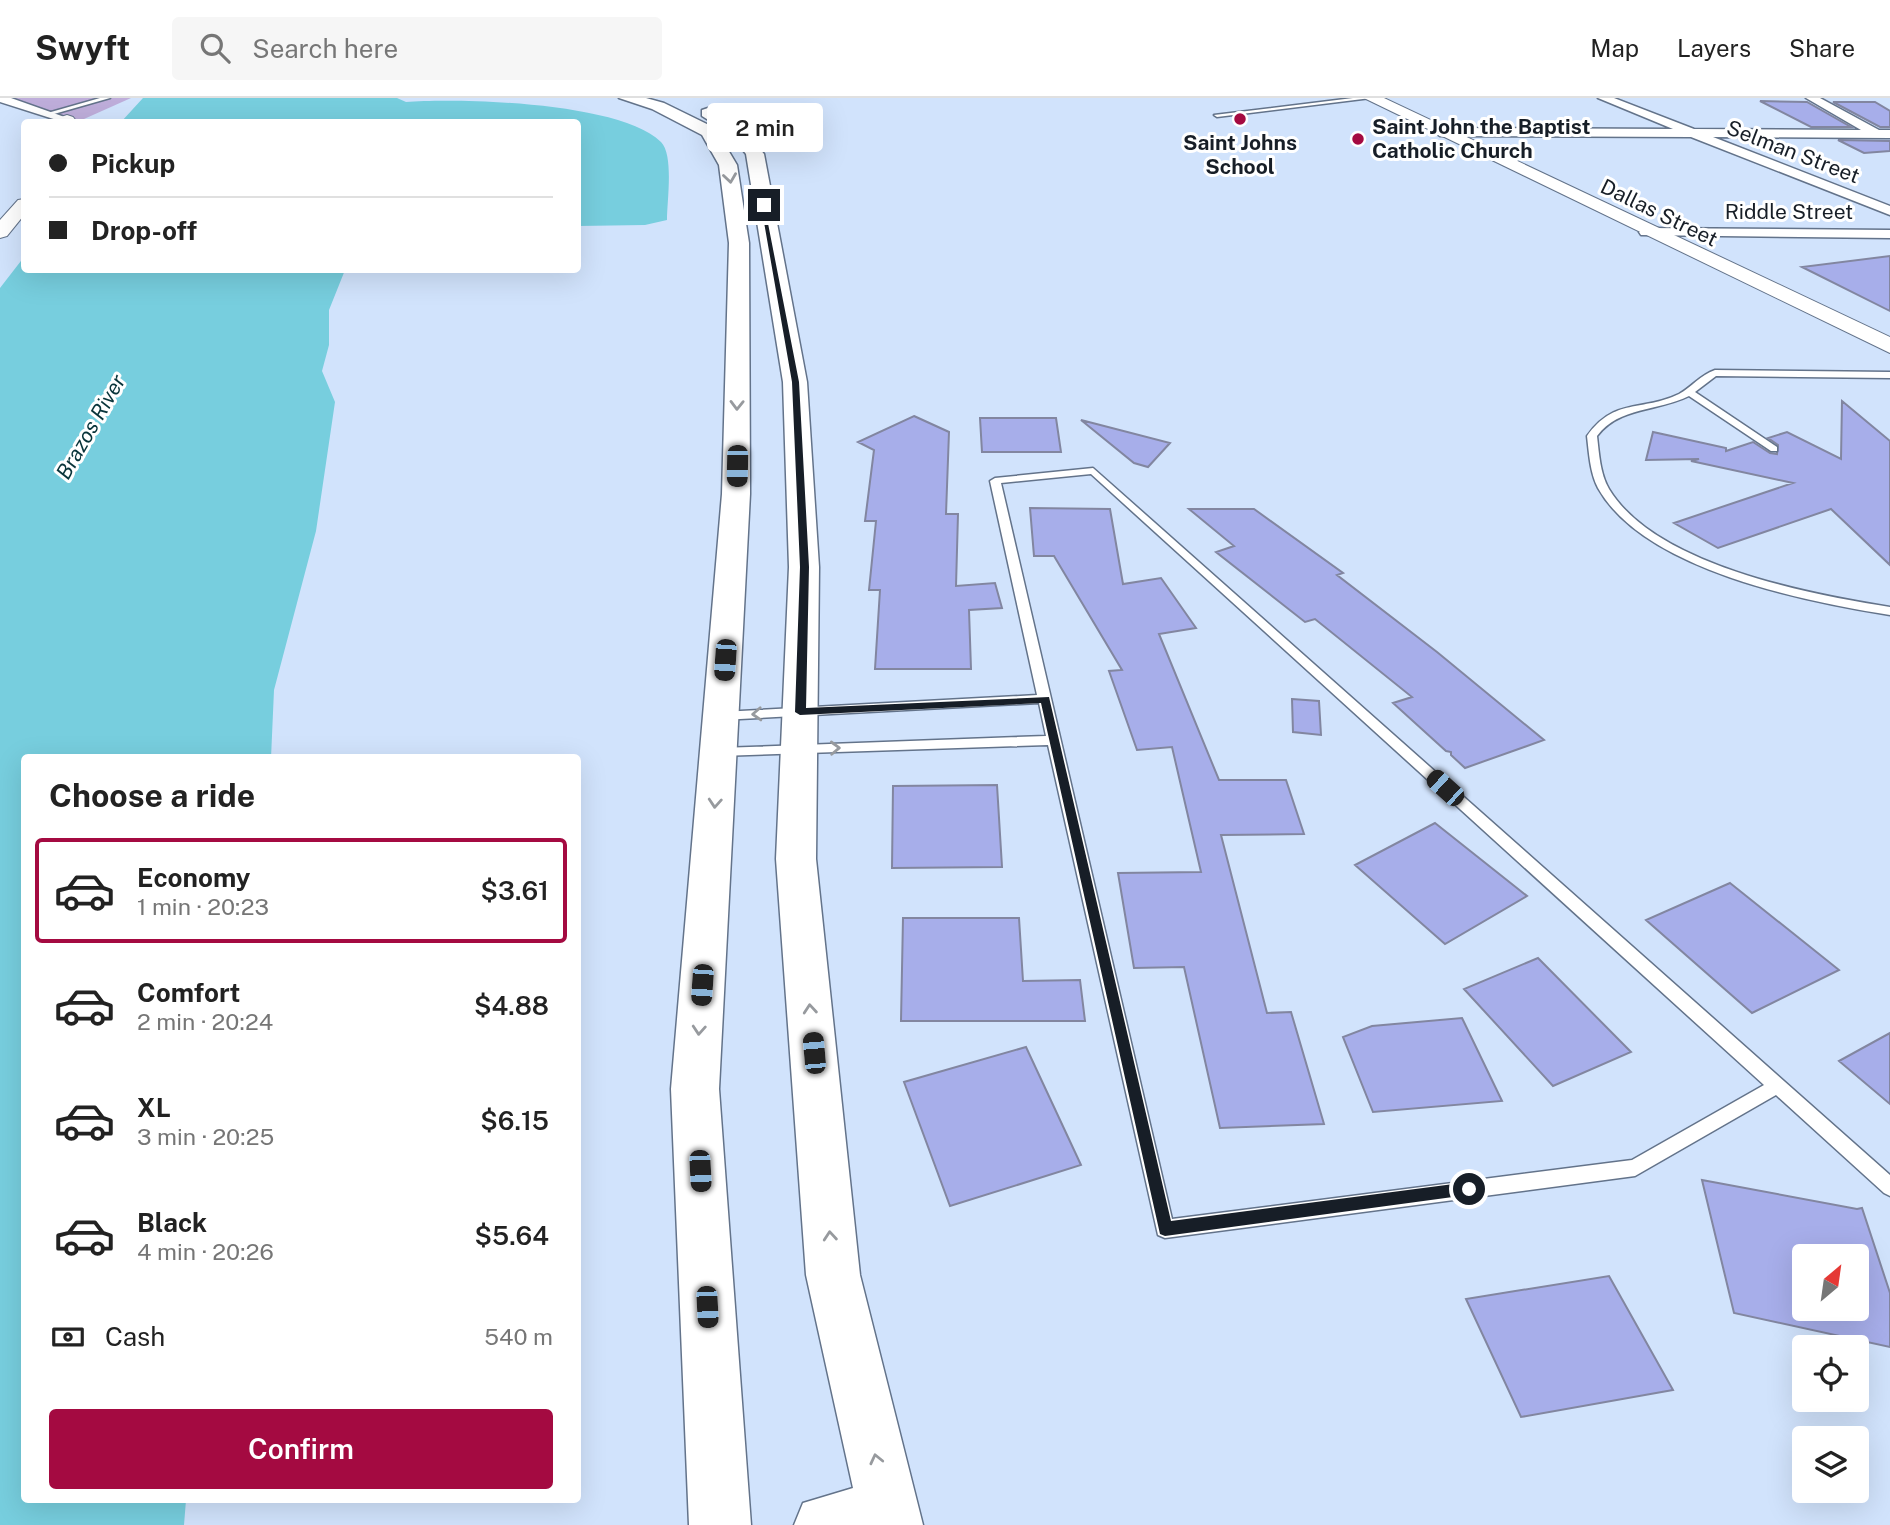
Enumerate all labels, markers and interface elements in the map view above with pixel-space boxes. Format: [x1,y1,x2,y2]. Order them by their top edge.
search box [172,17,662,80]
text: Swyft [35,29,130,67]
icon: search [196,29,234,67]
text: Search here [252,33,398,64]
text: Map [1590,34,1639,62]
text: Layers [1677,34,1751,62]
text: Share [1789,34,1855,62]
callout: 2 min [706,104,822,153]
marker: Saint Johns School [1232,111,1248,127]
text: 2 min [735,114,795,141]
place label: Saint John the Baptist Catholic Church [1372,114,1590,163]
street label: Selman Street [1723,115,1863,188]
place label: Saint Johns School [1183,130,1297,179]
marker: Saint John the Baptist Catholic Church [1350,131,1366,147]
text: Pickup [91,148,175,179]
one-way arrow [723,172,738,184]
street label: Dallas Street [1597,173,1722,252]
route end [748,189,780,221]
street label: Riddle Street [1725,199,1853,224]
text: Drop-off [91,215,197,246]
water label: Brazos River [51,369,131,483]
one-way arrow [729,400,745,411]
car [727,445,748,487]
car [714,638,737,682]
one-way arrow [751,706,762,721]
one-way arrow [830,740,841,755]
car [1423,766,1468,810]
text: Choose a ride [49,777,255,814]
one-way arrow [708,798,723,809]
icon: car [53,859,116,922]
text: Economy [137,862,250,893]
text: $3.61 [481,875,549,906]
text: 1 min · 20:23 [137,893,269,920]
car [691,963,714,1007]
icon: car [53,974,116,1037]
text: Comfort [137,977,240,1008]
text: $4.88 [474,990,549,1021]
one-way arrow [803,1004,818,1015]
text: 2 min · 20:24 [137,1008,273,1035]
one-way arrow [692,1025,707,1036]
car [802,1031,827,1075]
icon: car [53,1089,116,1152]
text: XL [137,1092,171,1123]
text: $6.15 [480,1105,549,1136]
text: 3 min · 20:25 [137,1123,274,1150]
car [689,1149,712,1193]
route start [1453,1173,1485,1205]
icon: car [53,1204,116,1267]
text: Black [137,1207,207,1238]
text: $5.64 [475,1220,549,1251]
one-way arrow [823,1230,838,1241]
text: 4 min · 20:26 [137,1238,274,1265]
north arrow [1792,1244,1869,1321]
map controls [1792,1244,1869,1503]
car [696,1285,719,1329]
icon: cash [49,1318,87,1356]
text: Cash [105,1321,165,1352]
text: 540 m [484,1323,553,1350]
button: locate [1792,1335,1869,1412]
button: Confirm [49,1409,553,1489]
button: layers [1792,1426,1869,1503]
one-way arrow [870,1453,884,1465]

